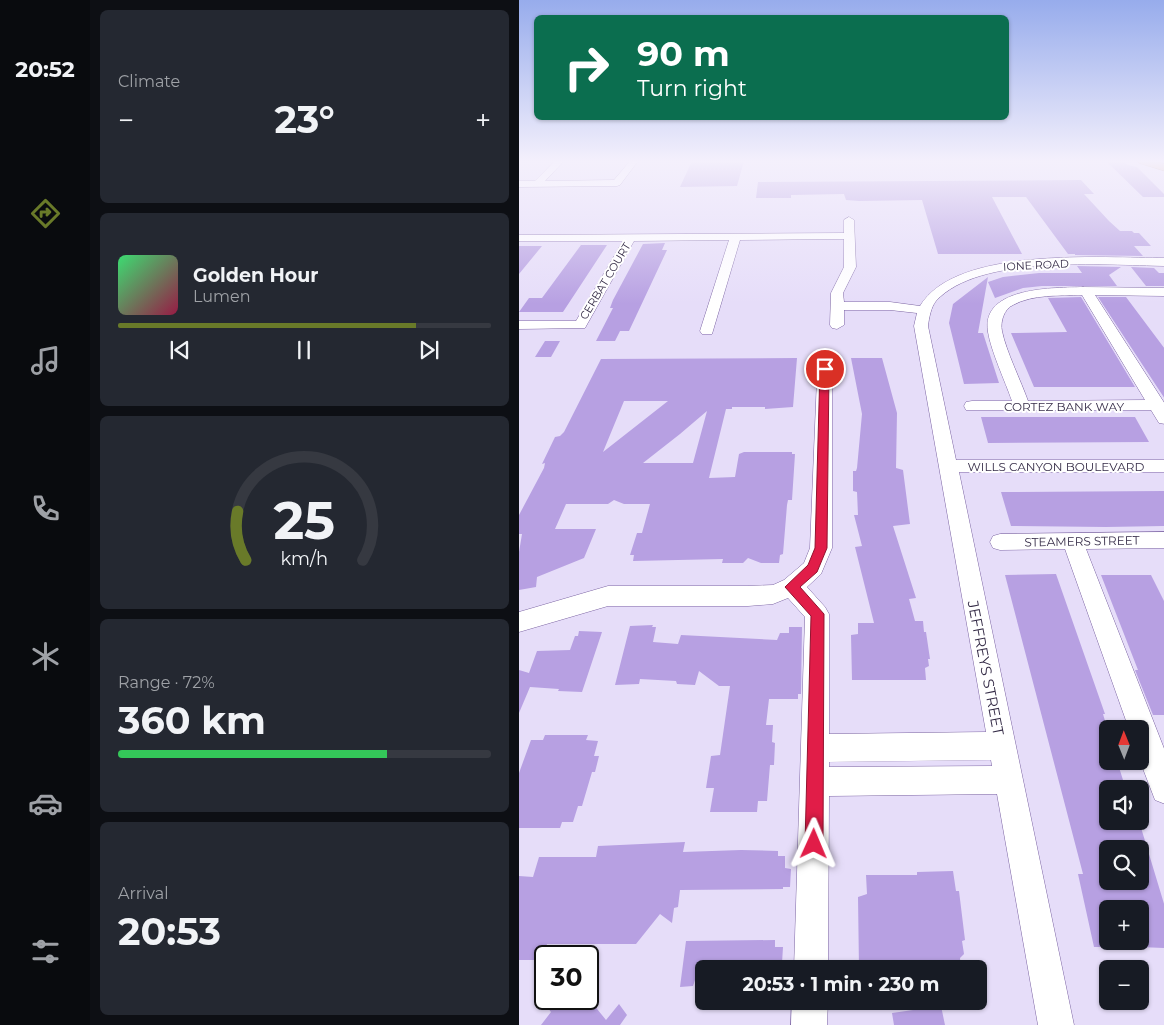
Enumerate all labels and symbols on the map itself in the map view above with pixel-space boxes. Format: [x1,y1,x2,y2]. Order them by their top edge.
street label: CERBAT COURT [576,239,634,322]
street label: IONE ROAD [1003,256,1069,274]
pin [804,348,846,390]
street label: CORTEZ BANK WAY [1004,399,1124,414]
street label: WILLS CANYON BOULEVARD [968,459,1144,474]
street label: STEAMERS STREET [1024,532,1140,550]
street label: JEFFREYS STREET [963,598,1008,737]
north arrow [1099,720,1149,770]
position arrow [787,817,839,869]
speed limit sign: 30 [534,945,599,1010]

